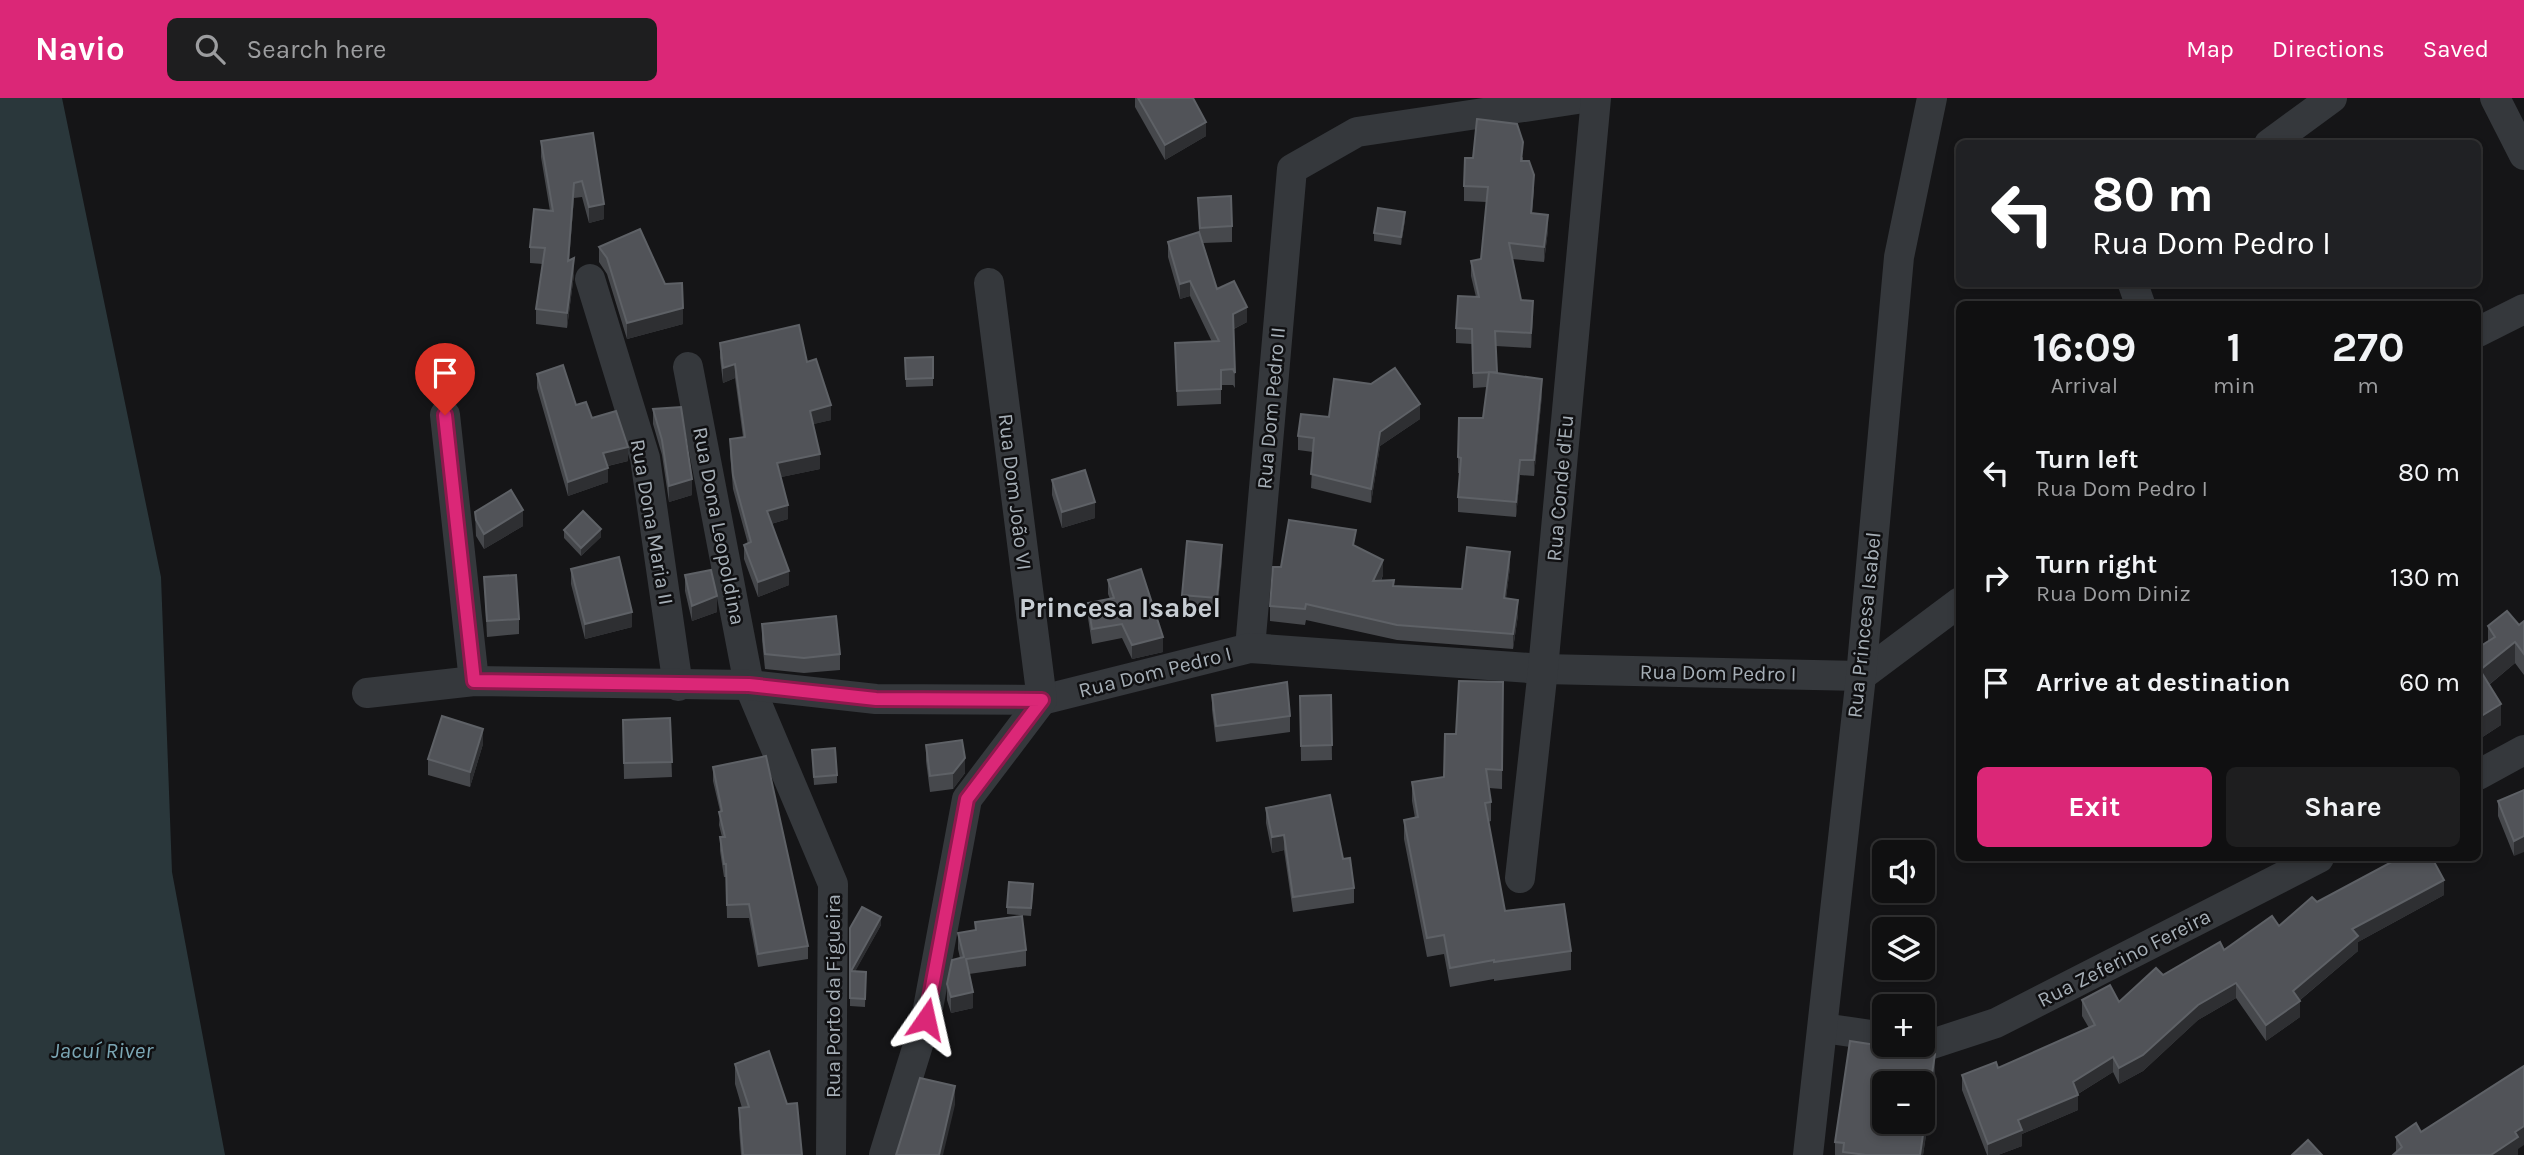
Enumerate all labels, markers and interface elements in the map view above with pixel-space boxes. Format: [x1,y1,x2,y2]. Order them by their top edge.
search box [167,18,657,81]
text: Navio [35,30,125,68]
icon: search [191,30,229,68]
text: Search here [247,34,386,65]
text: Map [2186,35,2234,63]
text: Directions [2272,35,2385,63]
text: Saved [2423,35,2489,63]
text: 80 m [2092,166,2214,223]
icon: left [1977,168,2068,259]
text: Rua Dom Pedro I [2092,225,2331,262]
text: 16:09 [2032,322,2136,372]
text: 1 [2227,322,2242,372]
text: 270 [2332,322,2405,372]
street label: Rua Dom Pedro II [1252,326,1290,490]
pin [415,343,475,415]
icon: arrive [426,354,464,392]
text: Arrival [2051,372,2118,399]
text: min [2213,372,2255,399]
text: m [2357,372,2379,399]
street label: Rua Dom João VI [993,412,1037,572]
street label: Rua Conde d'Eu [1542,414,1578,562]
street label: Rua Dona Leopoldina [688,425,750,627]
street label: Rua Dona Maria II [626,437,678,607]
text: Turn left [2036,444,2138,475]
icon: left [1977,454,2015,492]
text: 80 m [2398,457,2460,488]
text: Rua Dom Pedro I [2036,475,2208,502]
street label: Rua Princesa Isabel [1842,531,1886,719]
text: Turn right [2036,549,2157,580]
icon: right [1977,559,2015,597]
text: 130 m [2390,562,2460,593]
text: Rua Dom Diniz [2036,580,2191,607]
district label: Princesa Isabel [1019,591,1221,624]
street label: Rua Dom Pedro I [1076,641,1234,703]
street label: Rua Dom Pedro I [1639,660,1797,686]
icon: arrive [1977,664,2015,702]
text: Arrive at destination [2036,667,2290,698]
text: 60 m [2399,667,2460,698]
button: Exit [1977,767,2212,847]
button: Share [2226,767,2460,847]
map controls [1872,840,1935,1134]
button: sound [1872,840,1935,903]
street label: Rua Porto da Figueira [821,894,845,1098]
street label: Rua Zeferino Fereira [2033,904,2215,1012]
button: layers [1872,917,1935,980]
position arrow [889,982,963,1056]
button: + [1872,994,1935,1057]
water label: Jacuí River [51,1037,154,1064]
button: − [1872,1071,1935,1134]

